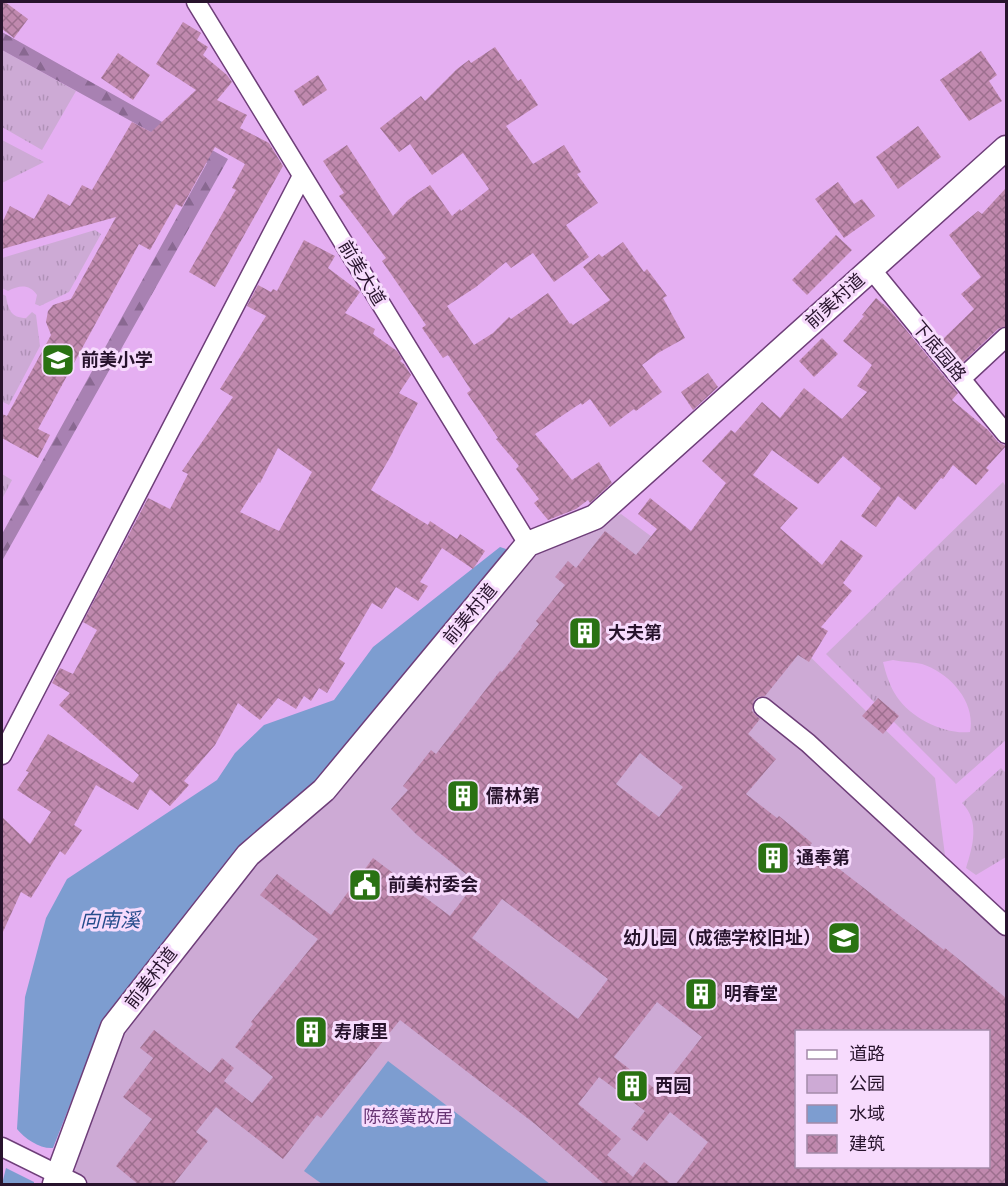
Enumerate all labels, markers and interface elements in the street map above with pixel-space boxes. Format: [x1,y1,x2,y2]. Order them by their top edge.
street label: 前美大道 [334,236,390,310]
street label: 前美村道 [801,269,869,333]
street label: 下底园路 [907,316,971,386]
school or university icon: 前美小学 [40,342,76,378]
place label: 前美小学 [81,349,153,371]
street label: 前美村道 [438,579,502,649]
building icon: 大夫第 [567,615,603,651]
place label: 大夫第 [608,622,662,644]
building icon: 儒林第 [445,778,481,814]
place label: 儒林第 [486,785,540,807]
building icon: 通奉第 [755,840,791,876]
place label: 通奉第 [796,847,850,869]
public building icon: 前美村委会 [347,867,383,903]
place label: 前美村委会 [388,874,478,896]
water label: 向南溪 [80,909,142,932]
school or university icon: 幼儿园（成德学校旧址） [826,920,862,956]
place label: 幼儿园（成德学校旧址） [623,927,821,949]
street label: 前美村道 [120,943,182,1013]
building icon: 明春堂 [683,976,719,1012]
place label: 明春堂 [724,983,778,1005]
building icon: 寿康里 [293,1014,329,1050]
place label: 寿康里 [334,1021,388,1043]
legend [795,1030,990,1168]
text: 道路 [849,1043,885,1065]
building icon: 西园 [614,1068,650,1104]
text: 公园 [849,1073,885,1095]
place label: 西园 [655,1075,691,1097]
text: 水域 [849,1103,885,1125]
park label: 陈慈簧故居 [363,1106,453,1128]
text: 建筑 [849,1133,885,1155]

